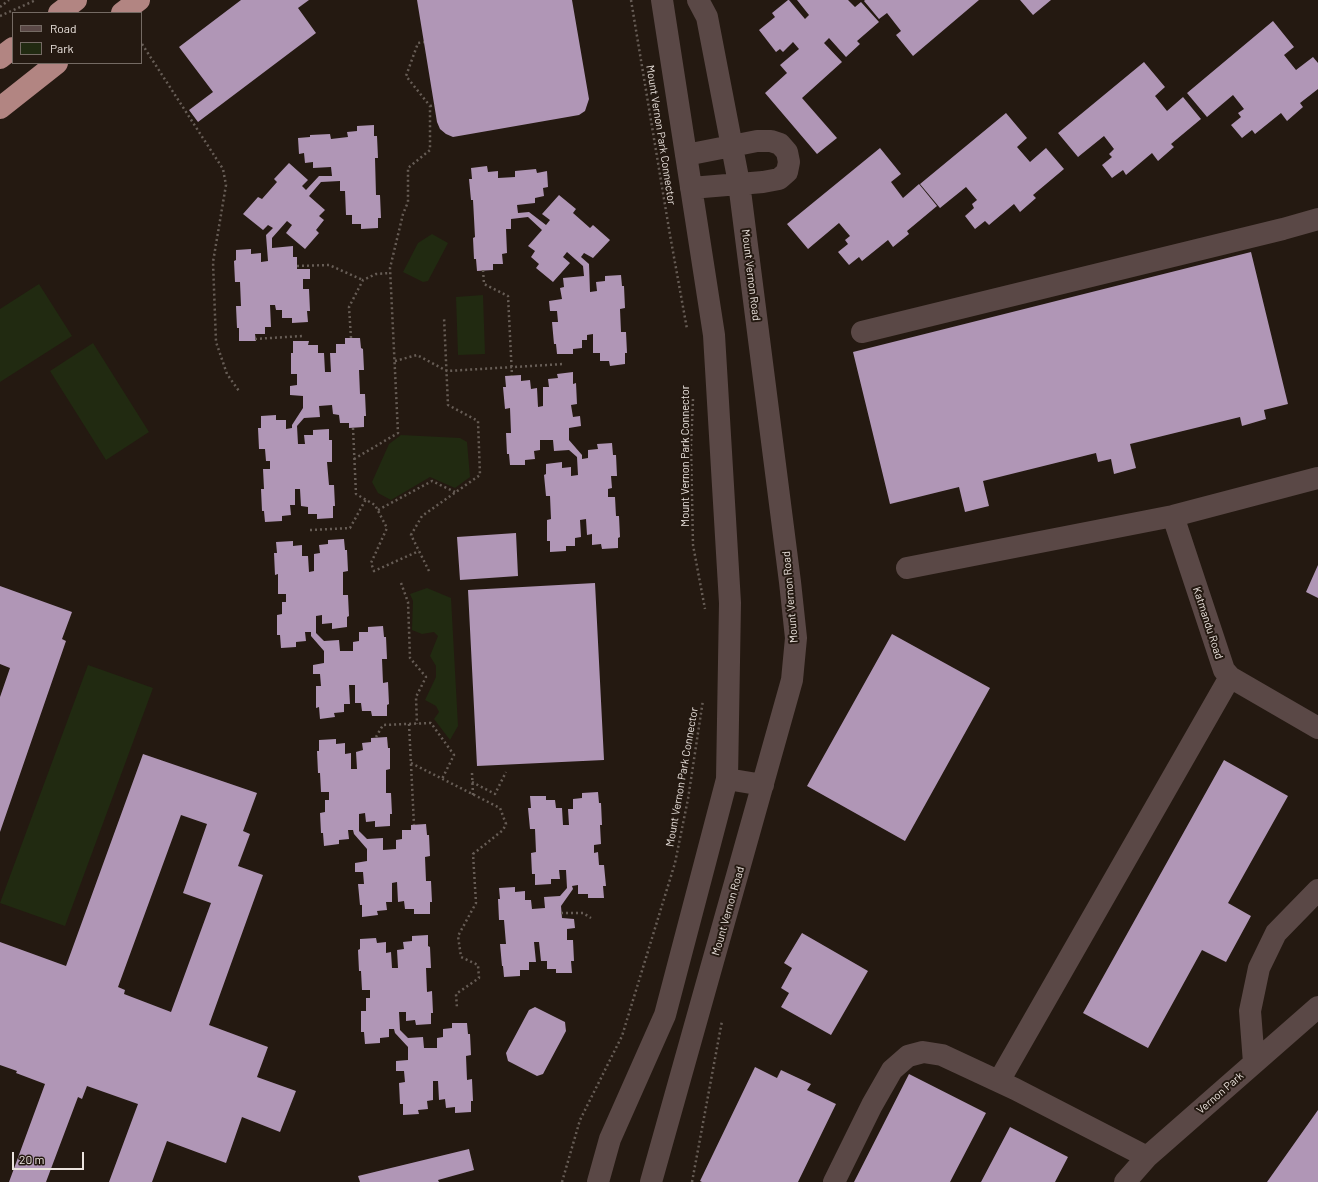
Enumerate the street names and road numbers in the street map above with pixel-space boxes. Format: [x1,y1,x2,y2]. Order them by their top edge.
street label: Mount Vernon Park Connector [643,64,679,206]
street label: Mount Vernon Road [739,229,763,321]
street label: Mount Vernon Park Connector [678,385,692,527]
street label: Mount Vernon Road [779,551,801,643]
street label: Katmandu Road [1190,585,1226,661]
street label: Mount Vernon Park Connector [663,706,701,848]
street label: Mount Vernon Road [709,865,747,957]
street label: Vernon Park [1194,1069,1246,1117]

